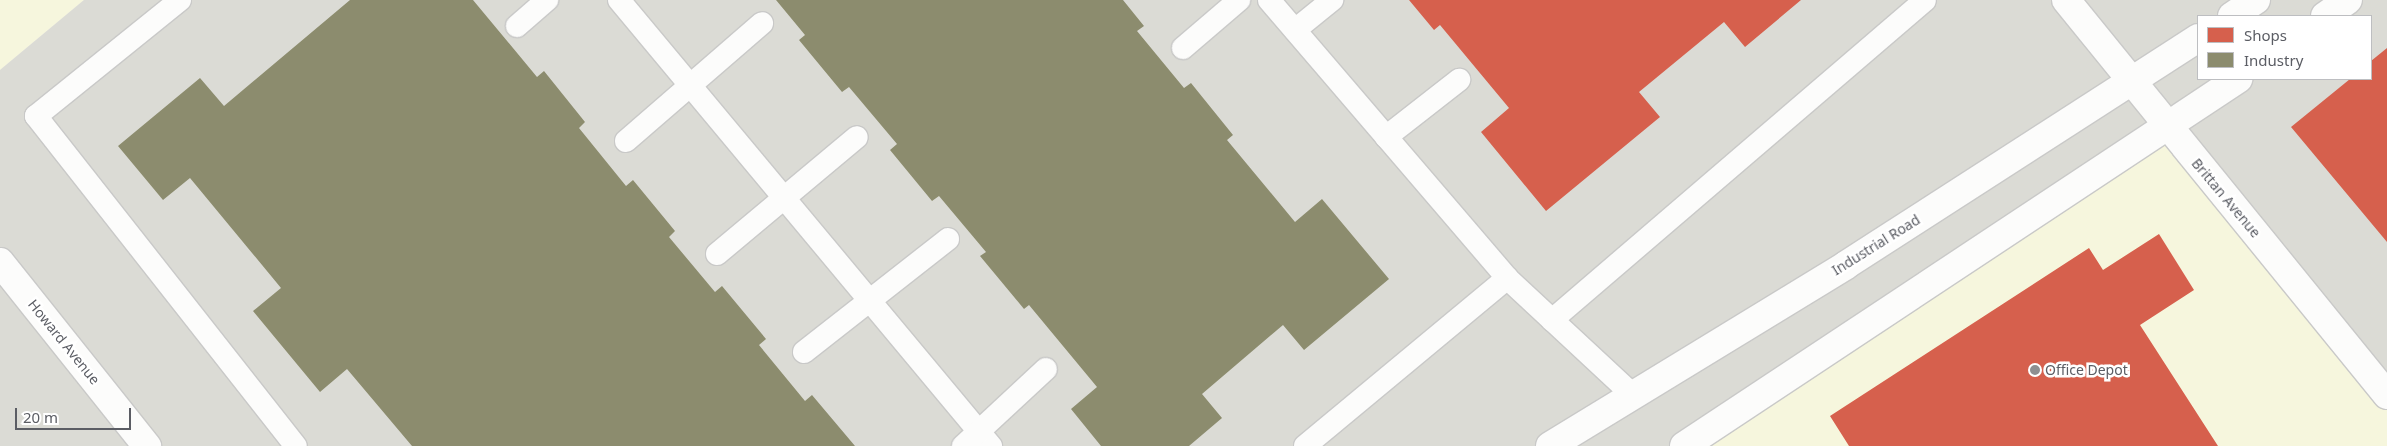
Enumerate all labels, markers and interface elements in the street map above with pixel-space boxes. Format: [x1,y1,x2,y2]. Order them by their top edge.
legend [2197,15,2372,80]
text: Shops [2244,25,2287,45]
text: Industry [2244,50,2303,70]
street label: Brittan Avenue [2188,155,2264,241]
street label: Industrial Road [1829,211,1923,279]
street label: Howard Avenue [25,296,103,388]
place label: Office Depot [2045,362,2128,378]
marker: Office Depot [2029,364,2041,376]
scale bar [18,398,134,430]
text: 20 m [23,407,58,427]

